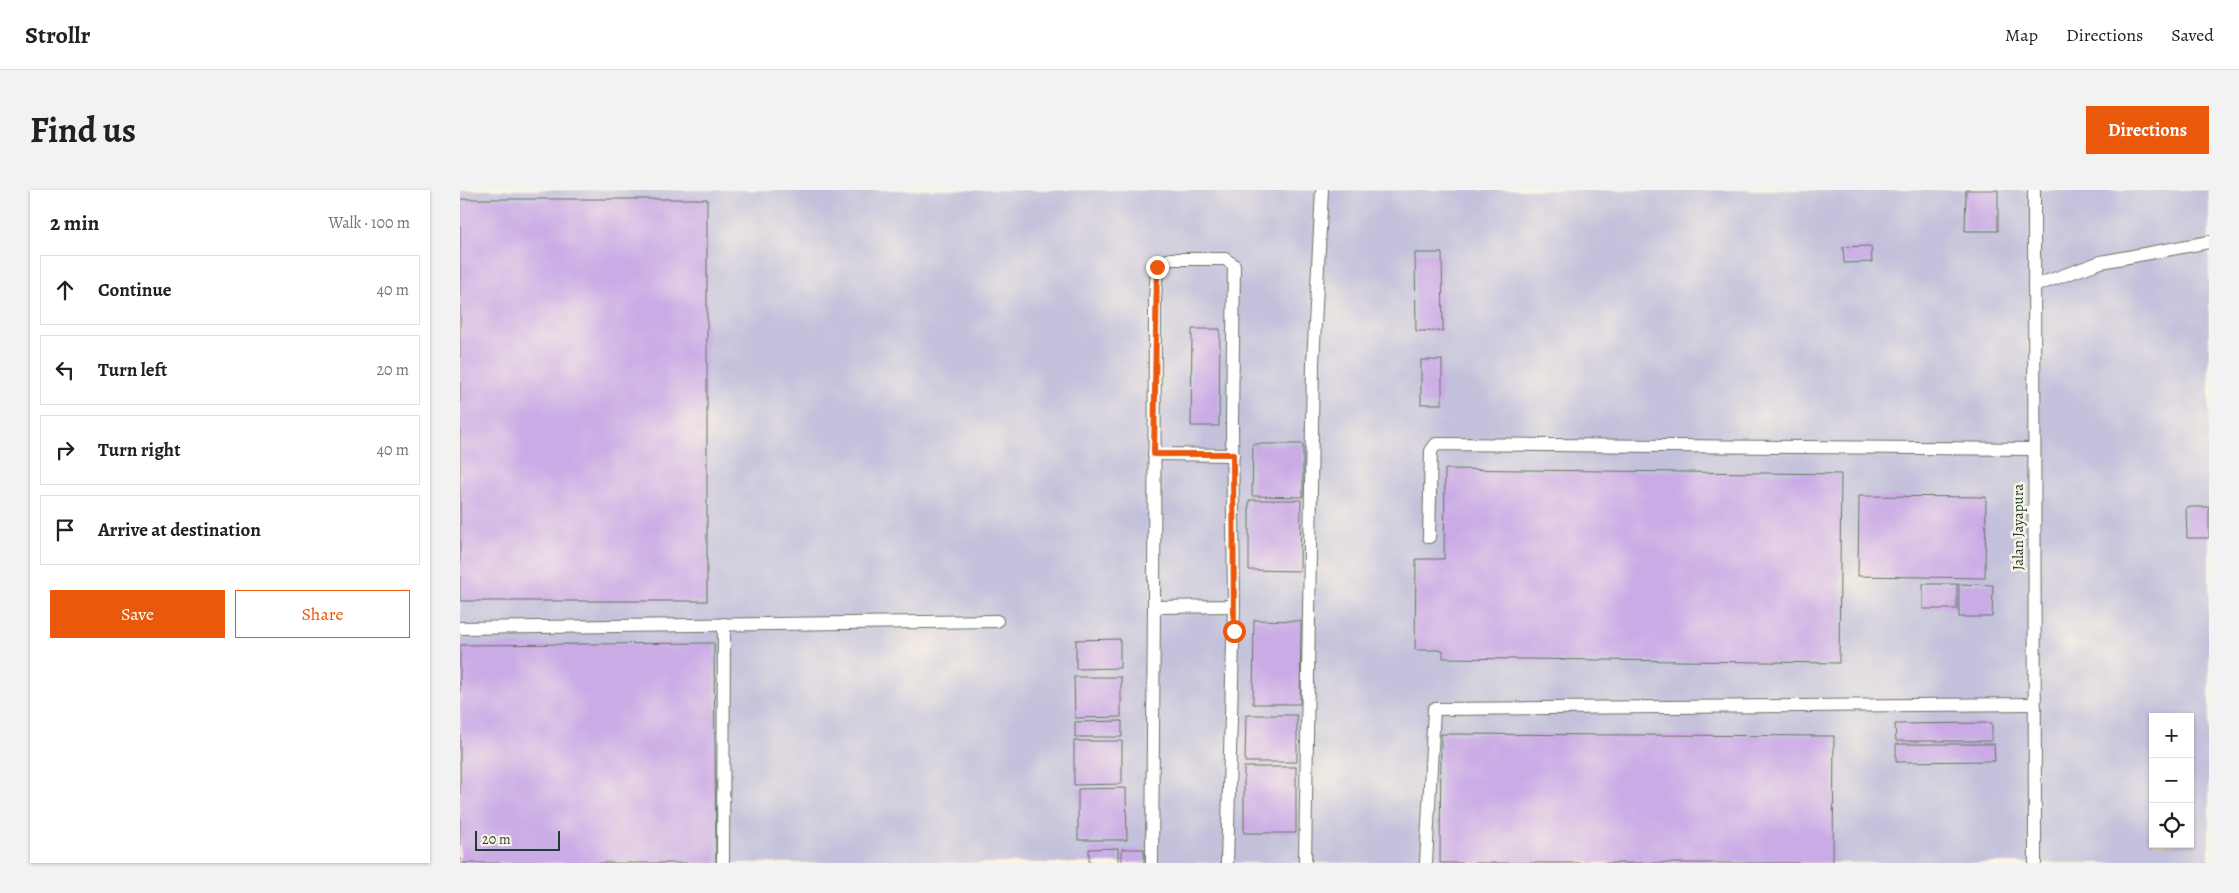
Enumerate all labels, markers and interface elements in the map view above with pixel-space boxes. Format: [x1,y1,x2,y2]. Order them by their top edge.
text: Strollr [25,19,90,51]
text: Map [2005,23,2038,47]
text: Directions [2066,23,2143,47]
text: Saved [2171,23,2214,47]
text: Find us [30,106,136,154]
button: Directions [2086,106,2209,154]
text: 2 min [50,209,99,237]
text: Walk · 100 m [329,212,410,234]
route end [1146,256,1169,279]
icon: ahead [51,276,79,304]
text: Continue [98,277,172,303]
text: 40 m [377,279,409,301]
icon: left [51,356,79,384]
text: Turn left [98,357,167,383]
text: 20 m [376,359,409,381]
icon: right [51,436,79,464]
text: Turn right [98,437,180,463]
text: 40 m [377,439,409,461]
street label: Jalan Jayapura [2008,484,2028,570]
icon: arrive [51,516,79,544]
text: Arrive at destination [98,517,261,543]
button: Save [50,590,225,638]
button: Share [235,590,410,638]
route start [1223,620,1246,643]
map controls [2149,713,2194,848]
button: + [2149,713,2194,758]
button: − [2149,758,2194,803]
button: locate [2149,803,2194,848]
scale bar [475,828,560,851]
text: 20 m [482,830,511,849]

